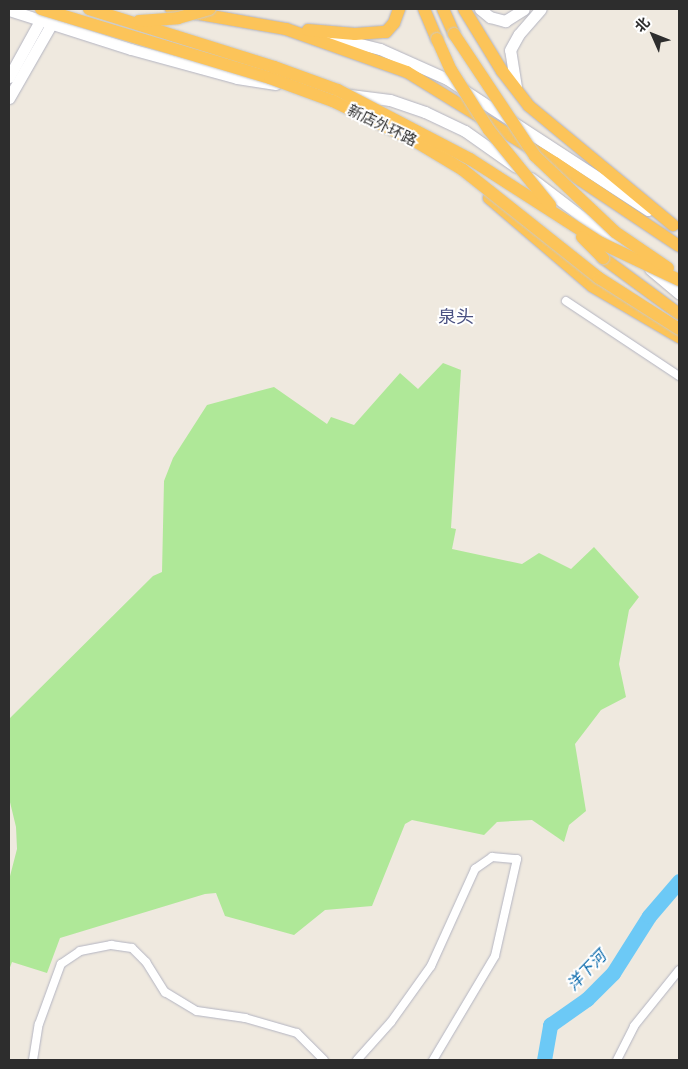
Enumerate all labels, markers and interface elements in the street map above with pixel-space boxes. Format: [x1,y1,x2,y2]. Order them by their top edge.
north arrow [628,10,678,60]
text: 北 [631,13,654,36]
street label: 新店外环路 [344,101,420,151]
district label: 泉头 [438,306,474,328]
water label: 洋下河 [563,947,611,995]

